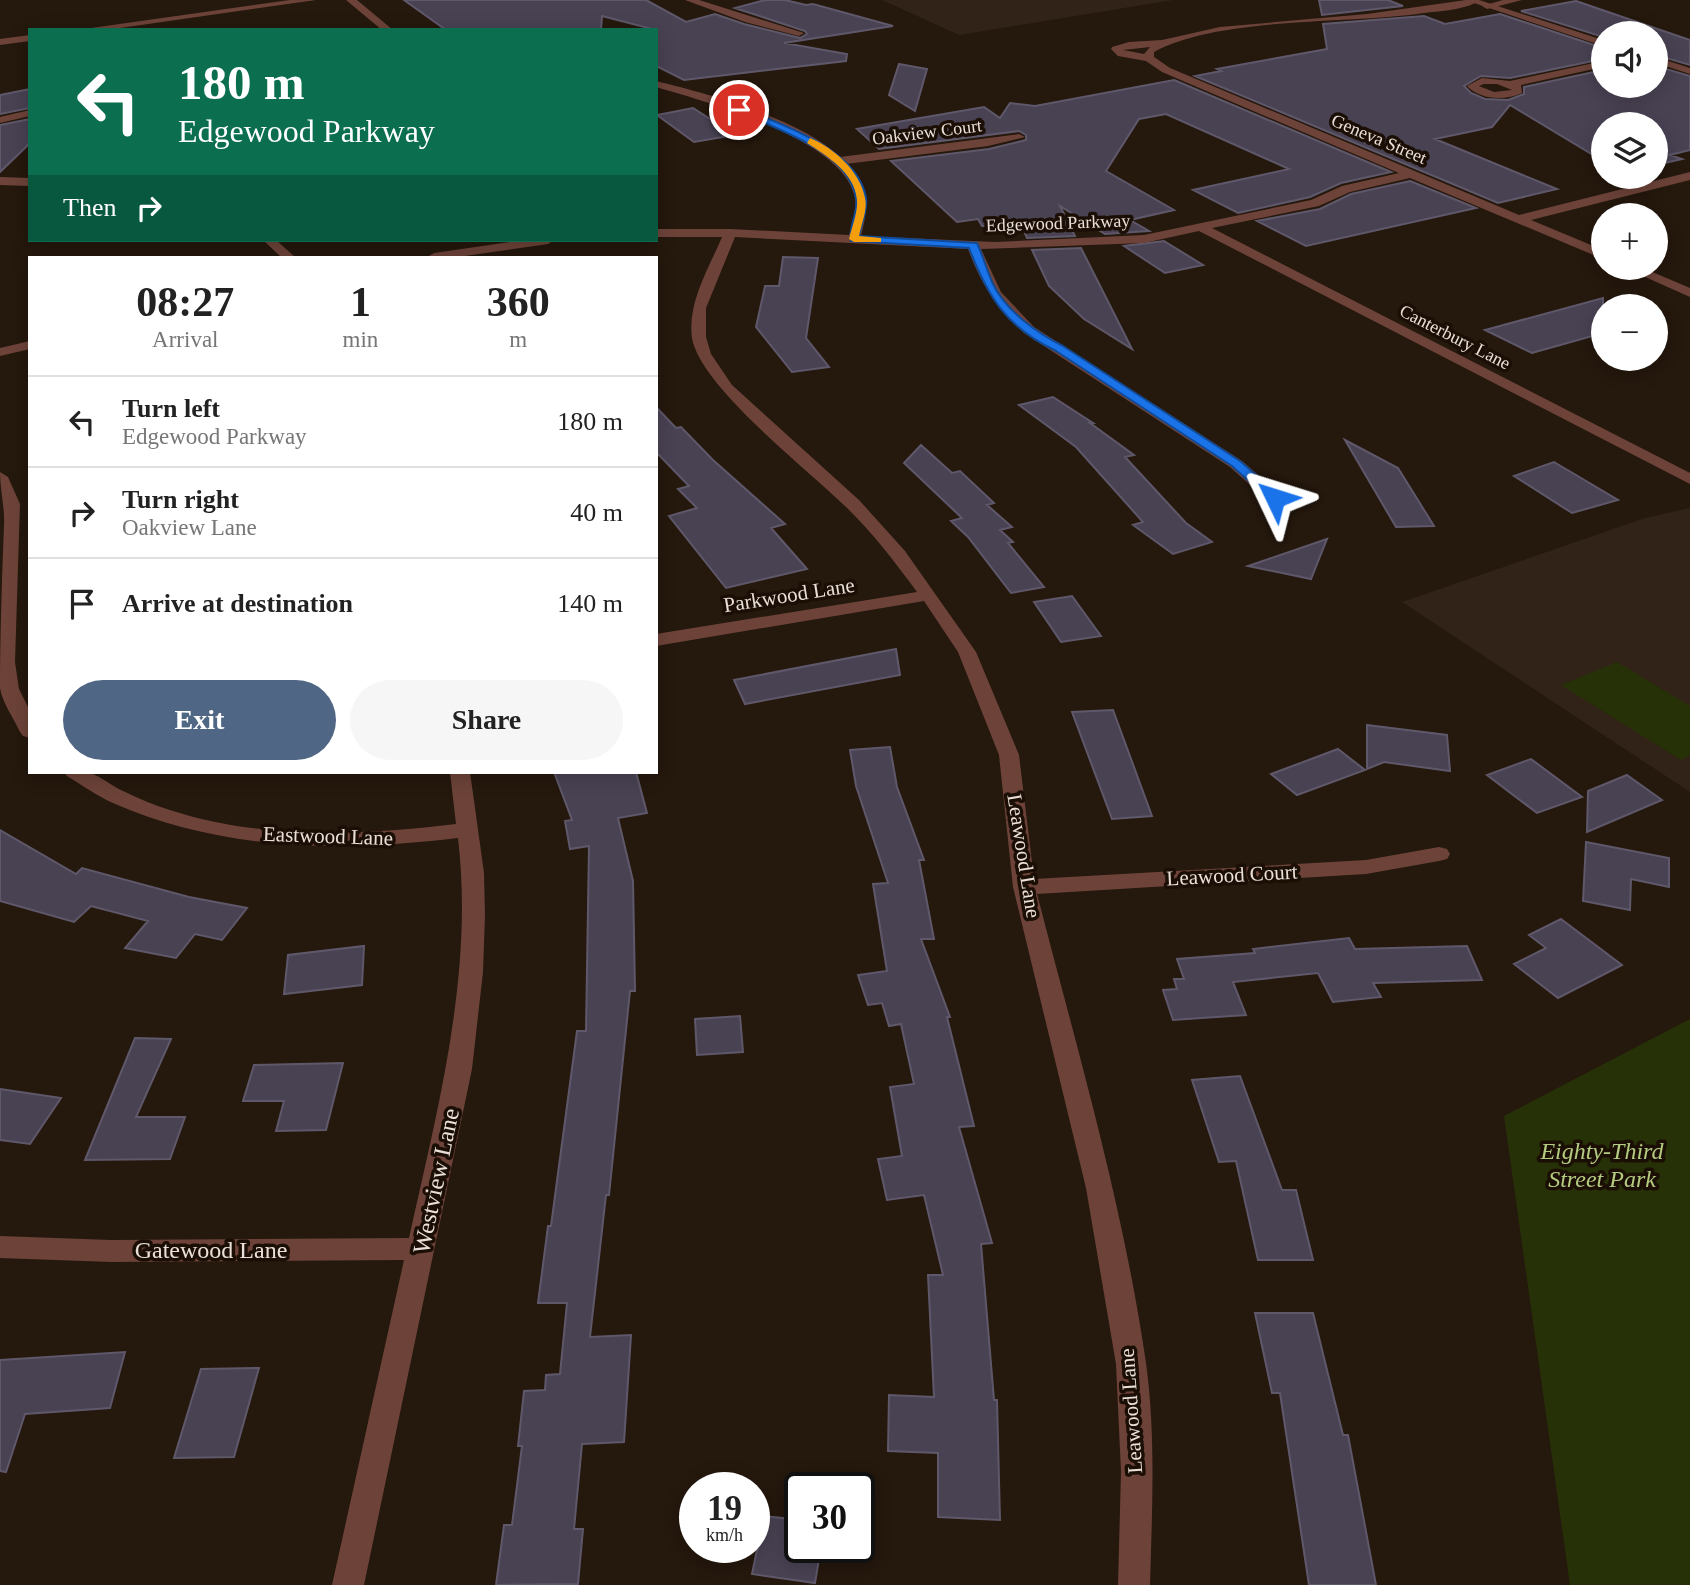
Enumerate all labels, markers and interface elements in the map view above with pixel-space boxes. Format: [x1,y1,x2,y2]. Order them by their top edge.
map controls [1591,21,1668,371]
button: sound [1591,21,1668,98]
text: 180 m [178,55,305,110]
icon: left [63,56,154,147]
pin [709,80,769,140]
icon: arrive [720,91,758,129]
street label: Geneva Street [1328,110,1430,168]
button: layers [1591,112,1668,189]
text: Edgewood Parkway [178,113,435,149]
street label: Oakview Court [871,115,983,149]
icon: right [130,189,168,227]
text: Then [63,193,116,222]
button: + [1591,203,1668,280]
street label: Edgewood Parkway [985,210,1131,236]
text: 08:27 [136,279,234,325]
text: 1 [350,279,371,325]
text: 360 [487,279,550,325]
button: − [1591,294,1668,371]
street label: Canterbury Lane [1396,301,1514,373]
text: Arrival [152,327,219,352]
text: min [343,327,378,352]
text: m [509,327,527,352]
text: Turn left [122,394,220,423]
icon: left [63,403,101,441]
text: 180 m [557,407,623,436]
text: Edgewood Parkway [122,424,307,449]
position arrow [1238,461,1312,535]
text: Turn right [122,485,239,514]
icon: right [63,494,101,532]
text: 40 m [570,498,623,527]
text: Oakview Lane [122,515,257,540]
street label: Parkwood Lane [722,573,856,617]
icon: arrive [63,585,101,623]
text: Arrive at destination [122,589,353,618]
text: 140 m [557,589,623,618]
button: Exit [63,680,336,760]
button: Share [350,680,623,760]
street label: Leawood Lane [1002,792,1046,920]
street label: Eastwood Lane [263,822,393,850]
street label: Leawood Court [1166,860,1298,890]
street label: Westview Lane [408,1106,464,1256]
park label: Eighty-Third Street Park [1539,1138,1665,1192]
street label: Gatewood Lane [135,1237,287,1263]
street label: Leawood Lane [1115,1348,1147,1474]
speed limit sign: 30 [784,1472,875,1563]
text: 19 [707,1489,742,1528]
text: km/h [706,1525,743,1545]

